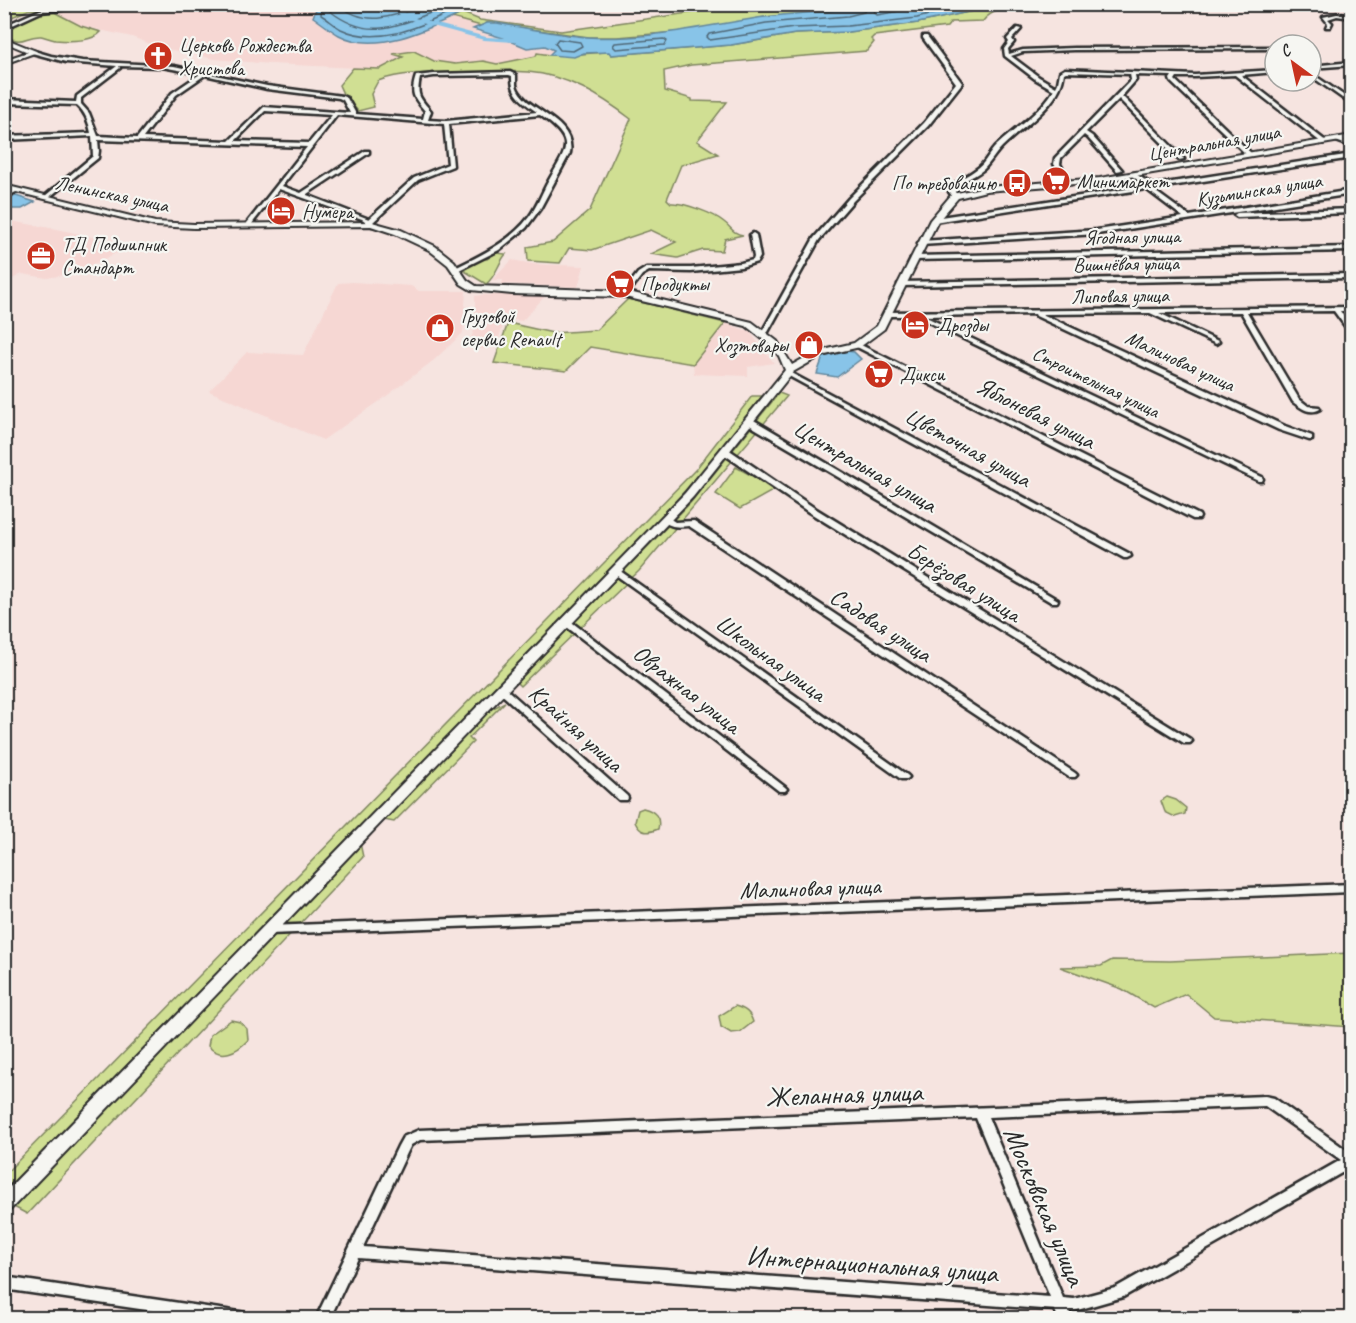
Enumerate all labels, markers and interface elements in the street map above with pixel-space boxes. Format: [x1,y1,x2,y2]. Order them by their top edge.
place label: Церковь Рождества Христова [179,33,313,81]
north arrow [1263,33,1323,93]
church icon: Церковь Рождества Христова [142,40,174,72]
text: С [1277,40,1296,62]
street label: Центральная улица [1146,119,1283,167]
supermarket icon: Минимаркет [1040,165,1072,197]
bus stop icon: По требованию [1001,167,1033,199]
street label: Кузьминская улица [1195,168,1325,213]
place label: Минимаркет [1077,169,1171,194]
street label: Ленинская улица [53,170,172,218]
place label: По требованию [892,171,998,196]
hotel icon: Нумера [265,195,297,227]
place label: Нумера [302,199,355,224]
street label: Ягодная улица [1084,224,1182,250]
place label: ТД Подшипник Стандарт [62,232,168,280]
office icon: ТД Подшипник Стандарт [25,240,57,272]
street label: Вишнёвая улица [1073,251,1181,277]
supermarket icon: Продукты [604,268,636,300]
place label: Продукты [641,272,710,297]
street label: Липовая улица [1071,283,1170,309]
place label: Грузовой сервис Renault [461,304,564,352]
hotel icon: Дрозды [899,309,931,341]
shop icon: Грузовой сервис Renault [424,312,456,344]
place label: Дрозды [936,313,990,338]
street label: Малиновая улица [1121,325,1240,398]
shop icon: Хозтовары [793,329,825,361]
place label: Хозтовары [714,333,789,359]
street label: Строительная улица [1028,340,1165,424]
supermarket icon: Дикси [863,358,895,390]
place label: Дикси [900,362,946,387]
street label: Яблоневая улица [972,370,1102,456]
street label: Цветочная улица [900,400,1038,495]
street label: Центральная улица [788,413,943,520]
street label: Берёзовая улица [901,535,1028,631]
street label: Садовая улица [825,581,939,670]
street label: Школьная улица [710,608,834,709]
street label: Овражная улица [627,638,748,742]
street label: Крайняя улица [522,678,631,779]
street label: Малиновая улица [739,870,882,905]
street label: Желанная улица [765,1074,925,1114]
street label: Московская улица [996,1121,1095,1293]
street label: Интернациональная улица [745,1238,1001,1290]

